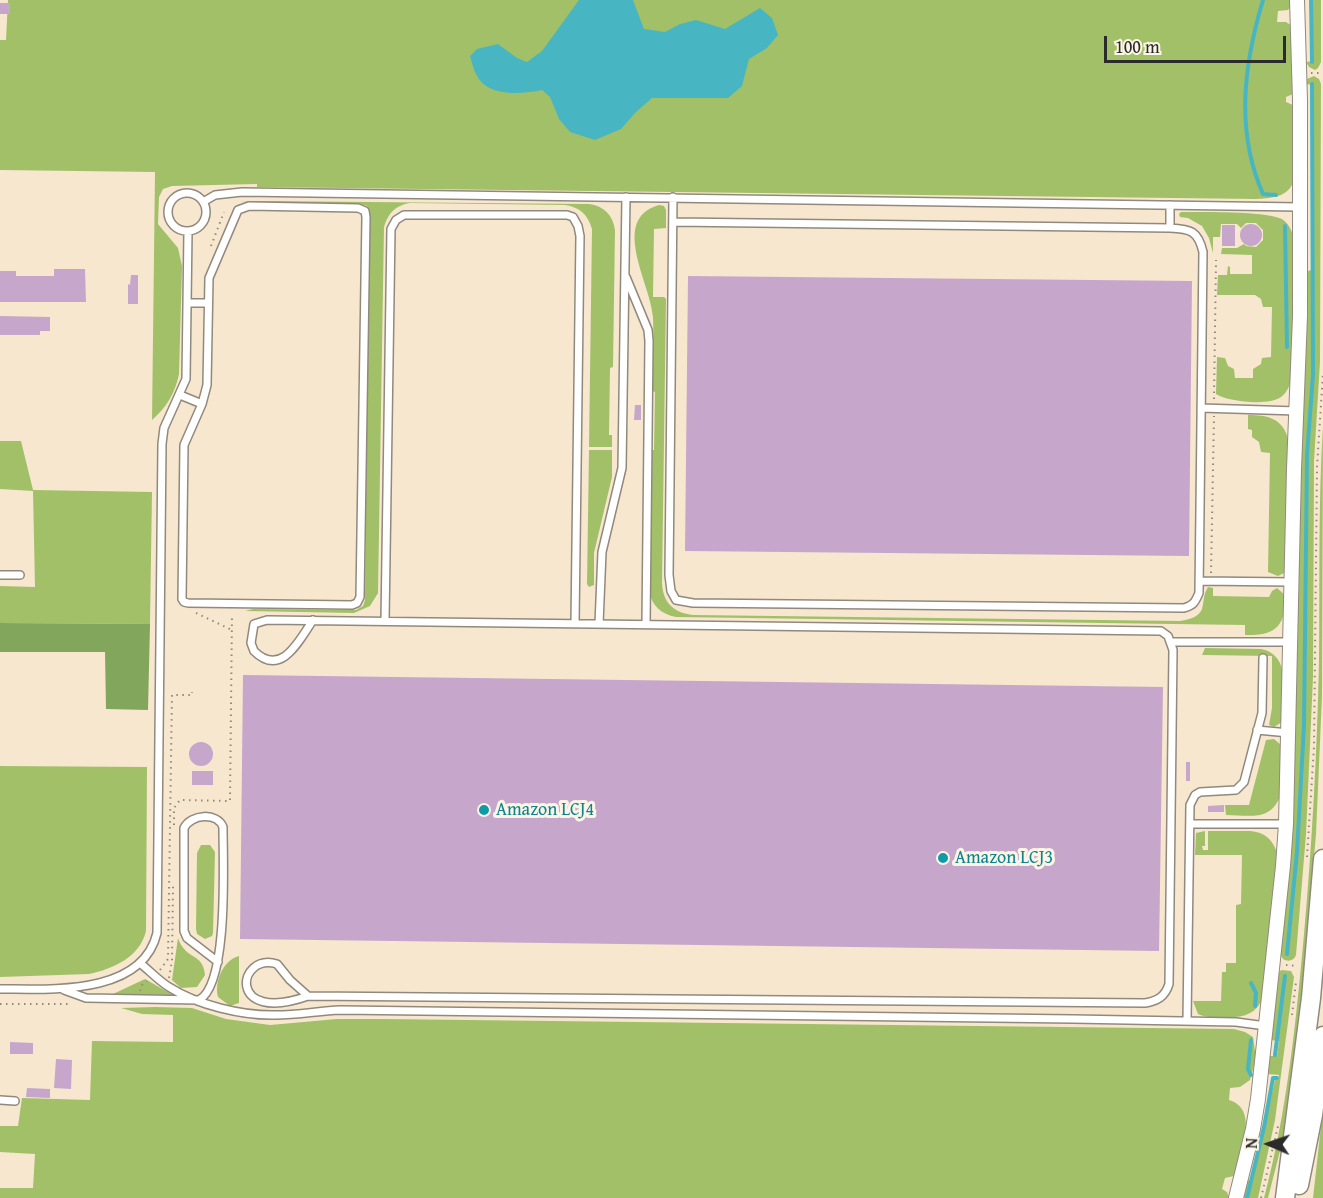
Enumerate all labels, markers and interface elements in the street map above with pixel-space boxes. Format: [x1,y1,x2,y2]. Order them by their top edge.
scale bar [1107,24,1288,62]
text: 100 m [1115,33,1160,60]
place label: Amazon LCJ4 [496,799,594,821]
marker: Amazon LCJ4 [477,803,491,817]
place label: Amazon LCJ3 [955,847,1053,869]
marker: Amazon LCJ3 [936,851,950,865]
north arrow [1239,1114,1299,1174]
text: N [1239,1138,1263,1149]

